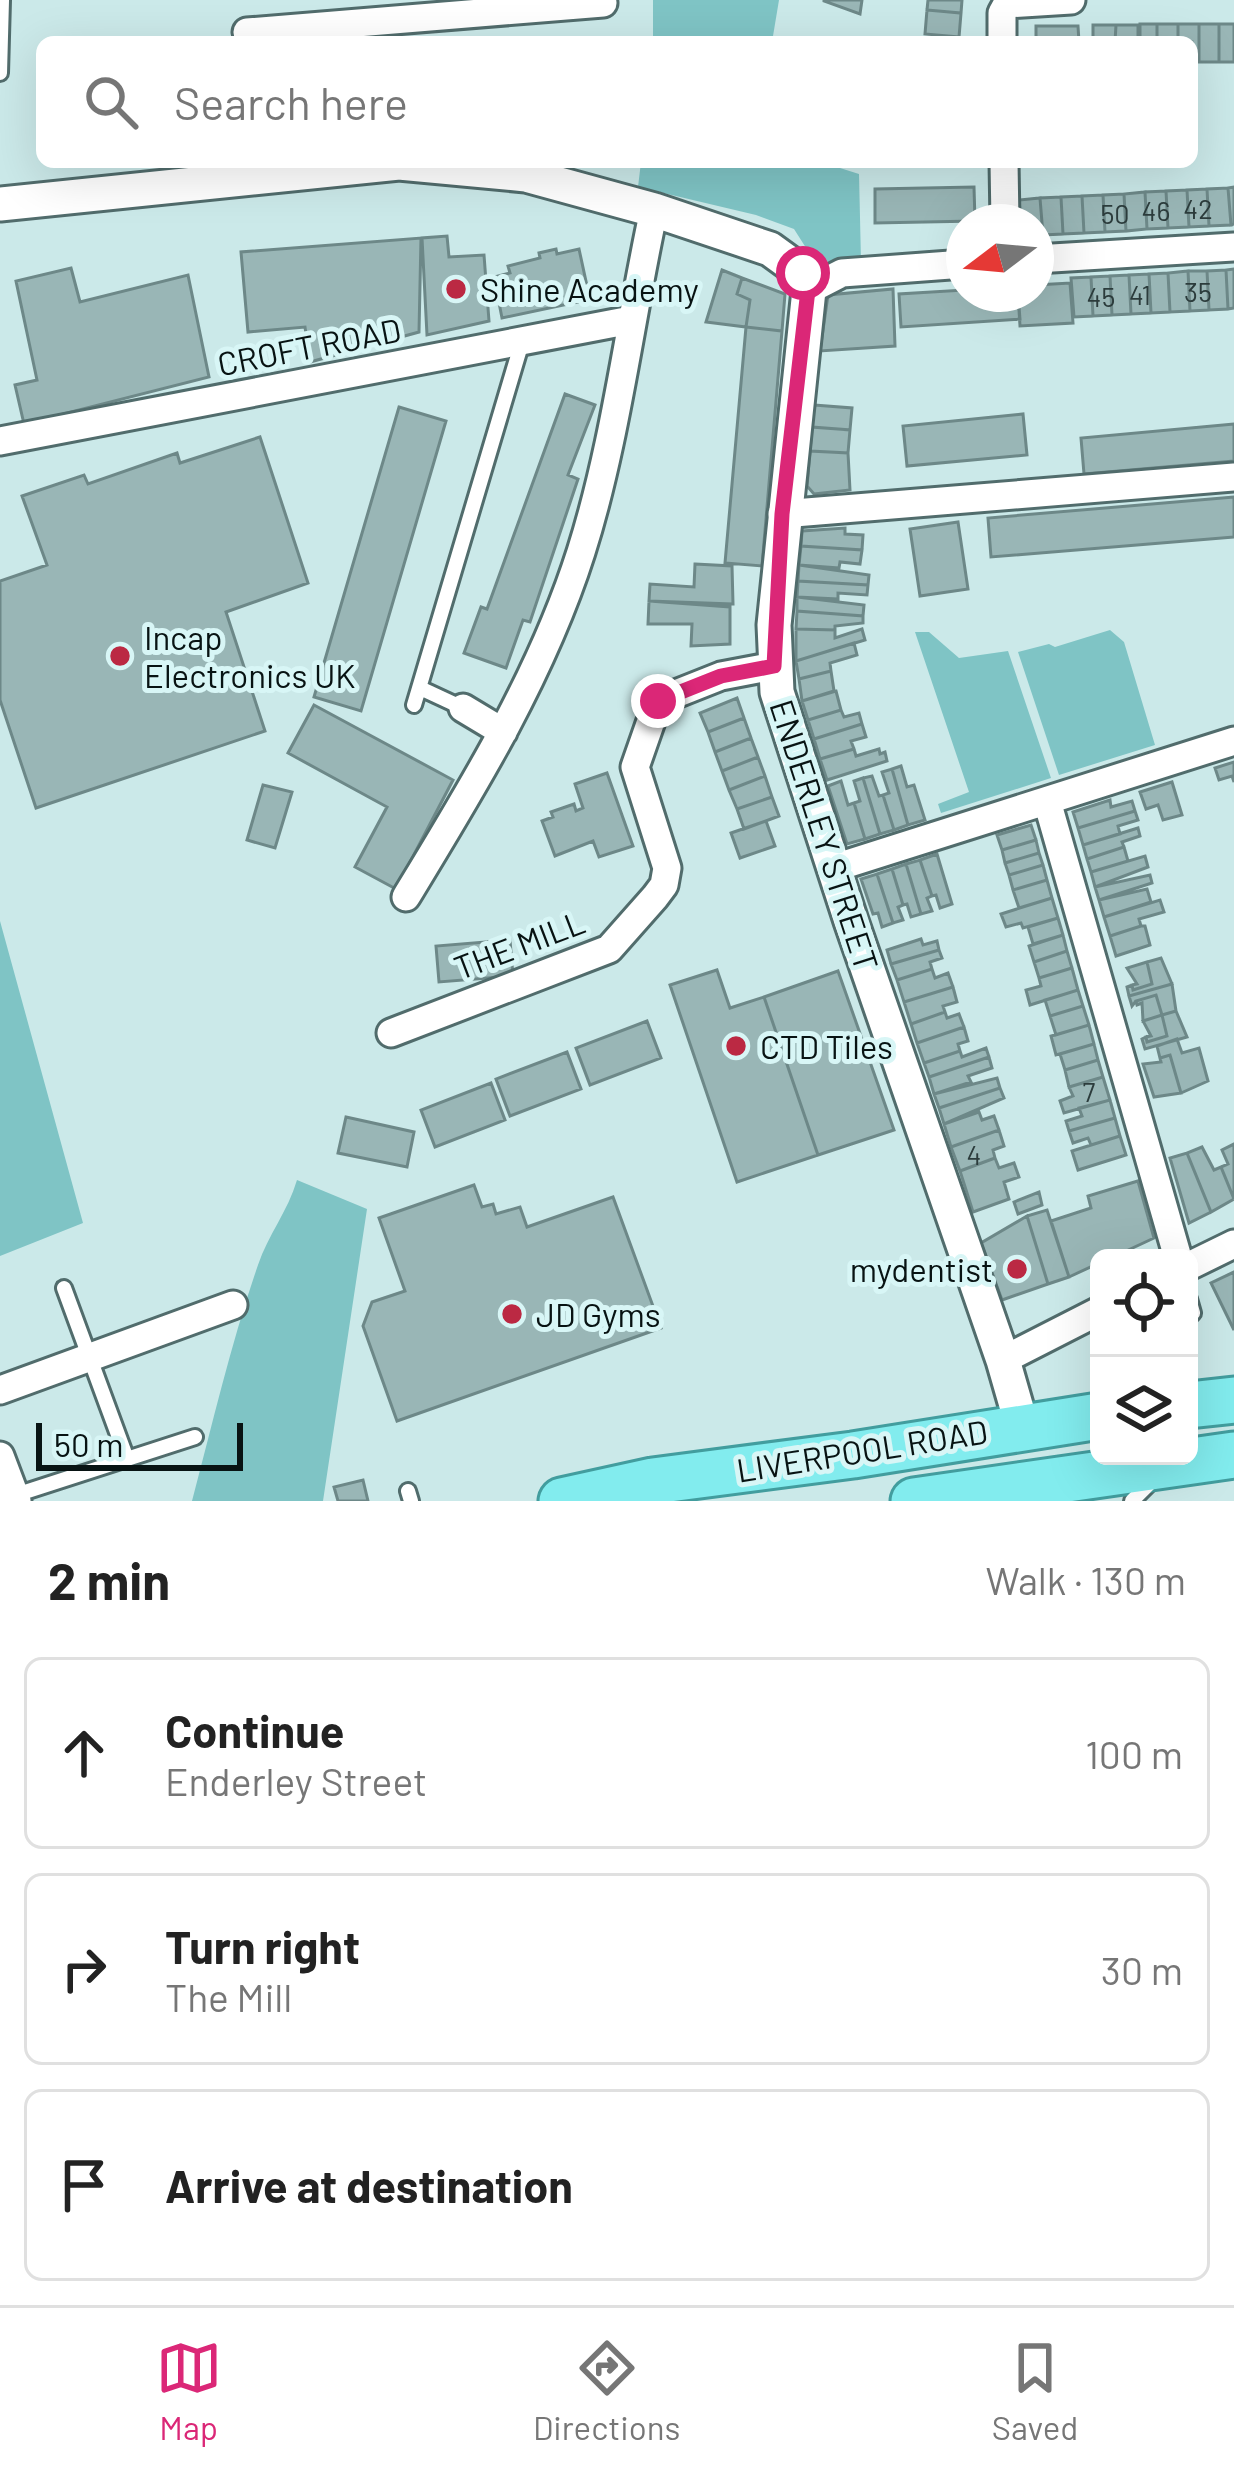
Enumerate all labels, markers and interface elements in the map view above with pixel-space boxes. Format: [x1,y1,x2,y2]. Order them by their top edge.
search box [36,36,1198,168]
icon: search [78,69,144,135]
text: Search here [174,75,408,129]
house number: 42 [1183,192,1213,224]
house number: 46 [1142,194,1170,226]
house number: 50 [1100,197,1130,229]
north arrow [946,204,1054,312]
route start [776,246,830,300]
place label: Shine Academy [480,269,699,309]
house number: 35 [1184,275,1212,307]
marker: Shine Academy [443,276,469,302]
house number: 41 [1129,278,1151,310]
house number: 45 [1087,280,1115,312]
street label: CROFT ROAD [214,309,404,383]
place label: Incap Electronics UK [144,617,356,695]
marker: Incap Electronics UK [107,643,133,669]
route end [631,674,685,728]
street label: ENDERLEY STREET [762,694,888,976]
street label: THE MILL [448,901,590,987]
place label: CTD Tiles [760,1026,893,1066]
marker: CTD Tiles [723,1033,749,1059]
house number: 7 [1083,1075,1096,1107]
house number: 4 [967,1138,981,1170]
place label: mydentist [850,1249,993,1289]
map controls [1090,1249,1198,1465]
button: locate [1090,1249,1198,1357]
marker: mydentist [1004,1256,1030,1282]
place label: JD Gyms [536,1294,661,1334]
marker: JD Gyms [499,1301,525,1327]
button: layers [1090,1357,1198,1465]
street label: LIVERPOOL ROAD [734,1410,990,1490]
scale bar [36,1417,243,1470]
text: 50 m [54,1424,124,1464]
text: 2 min [48,1549,170,1610]
text: Walk · 130 m [986,1556,1186,1603]
text: Continue [165,1703,344,1757]
icon: ahead [51,1720,117,1786]
text: 100 m [1085,1730,1183,1777]
text: Enderley Street [165,1757,427,1804]
text: Turn right [165,1919,360,1973]
icon: right [51,1936,117,2002]
text: 30 m [1101,1946,1183,1993]
text: The Mill [165,1973,292,2020]
icon: arrive [51,2152,117,2218]
text: Arrive at destination [165,2158,573,2212]
tab: Map [156,2335,222,2447]
tab: Directions [533,2335,680,2447]
tab: Saved [992,2335,1078,2447]

